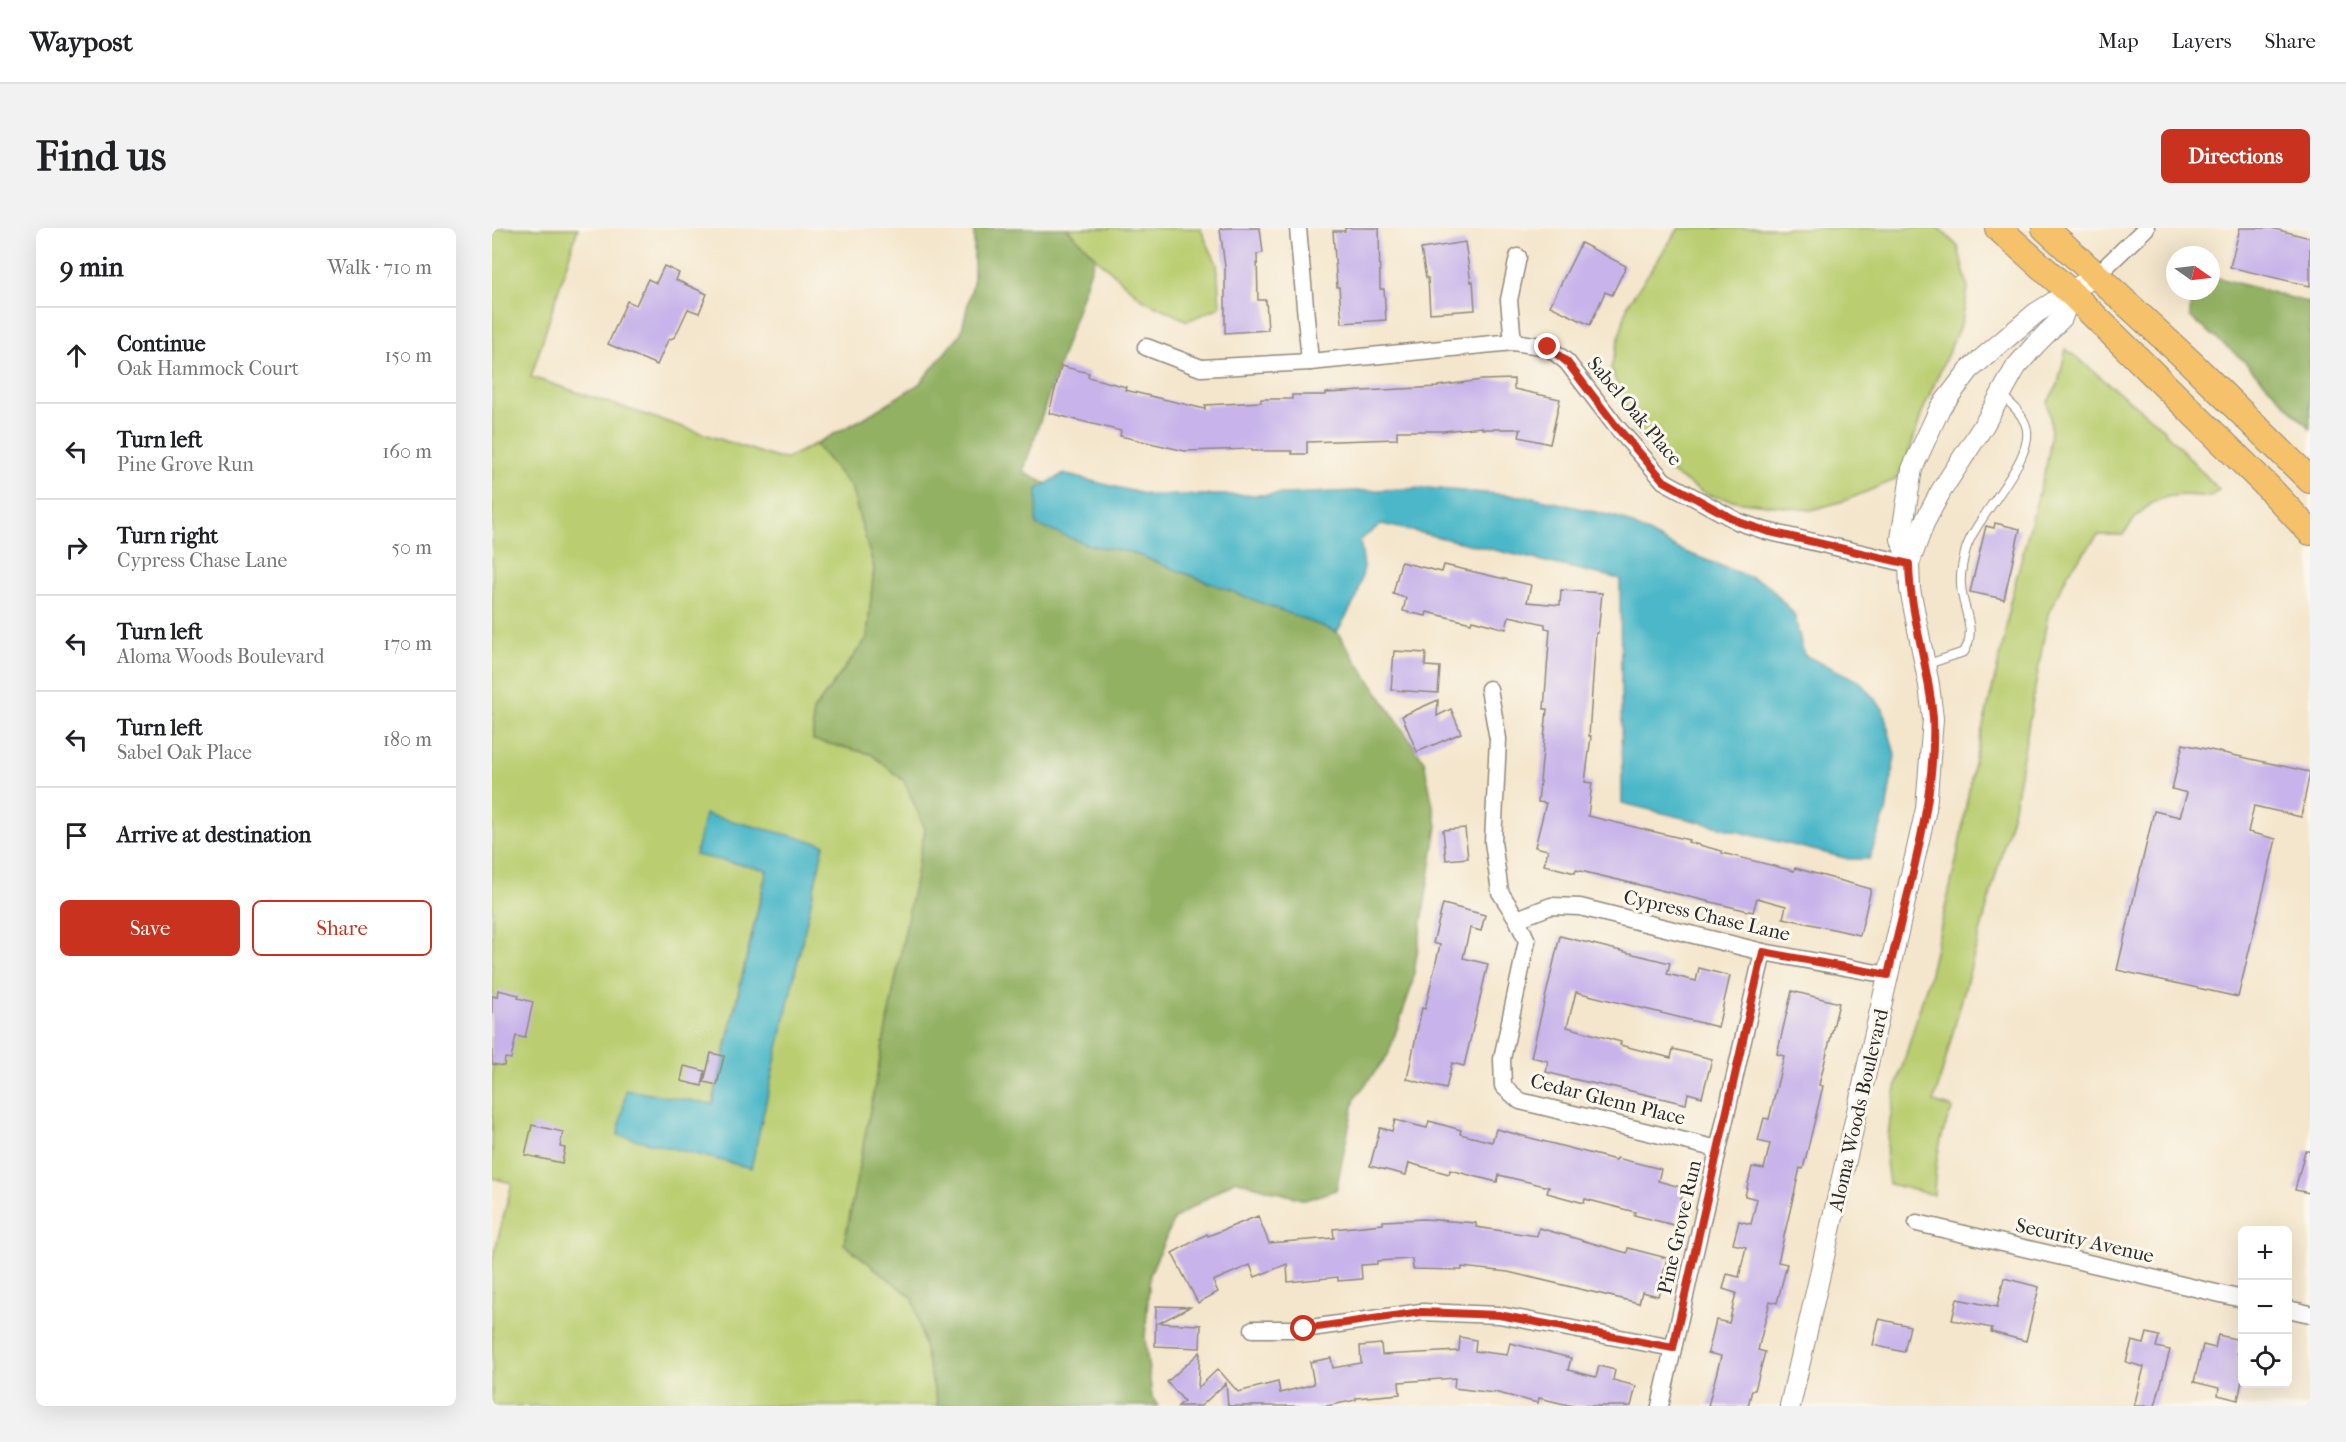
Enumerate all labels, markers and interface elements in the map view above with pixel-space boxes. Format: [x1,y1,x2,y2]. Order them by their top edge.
text: Waypost [30,25,133,58]
text: Map [2098,29,2139,53]
text: Layers [2172,29,2231,53]
text: Share [2264,29,2316,53]
button: Directions [2161,129,2310,183]
text: Find us [36,132,166,181]
north arrow [2166,246,2220,300]
text: 9 min [60,252,124,283]
text: Walk · 710 m [327,256,432,279]
text: Continue [117,331,206,357]
route end [1534,333,1560,359]
icon: ahead [60,339,93,372]
text: 150 m [384,344,432,367]
street label: Sabel Oak Place [1582,352,1687,470]
text: Oak Hammock Court [117,357,299,380]
text: Turn left [117,427,203,453]
icon: left [60,435,93,468]
text: 160 m [382,440,432,463]
text: Pine Grove Run [117,453,254,476]
text: Turn right [117,523,218,549]
icon: right [60,531,93,564]
text: 50 m [391,536,432,559]
text: Cypress Chase Lane [117,549,287,572]
text: Turn left [117,619,203,645]
icon: left [60,627,93,660]
text: 170 m [383,632,432,655]
text: Aloma Woods Boulevard [117,645,324,668]
text: Turn left [117,715,203,741]
icon: left [60,723,93,756]
text: 180 m [383,728,432,751]
text: Sabel Oak Place [117,741,252,764]
icon: arrive [60,819,93,852]
text: Arrive at destination [117,822,311,848]
street label: Cypress Chase Lane [1621,885,1793,946]
button: Save [60,900,240,956]
button: Share [252,900,432,956]
street label: Aloma Woods Boulevard [1824,1005,1893,1215]
street label: Cedar Glenn Place [1528,1069,1688,1130]
street label: Pine Grove Run [1653,1157,1706,1296]
street label: Security Avenue [2013,1213,2156,1268]
map controls [2238,1226,2292,1388]
button: + [2238,1226,2292,1280]
button: − [2238,1280,2292,1334]
route start [1290,1315,1316,1341]
button: locate [2238,1334,2292,1388]

